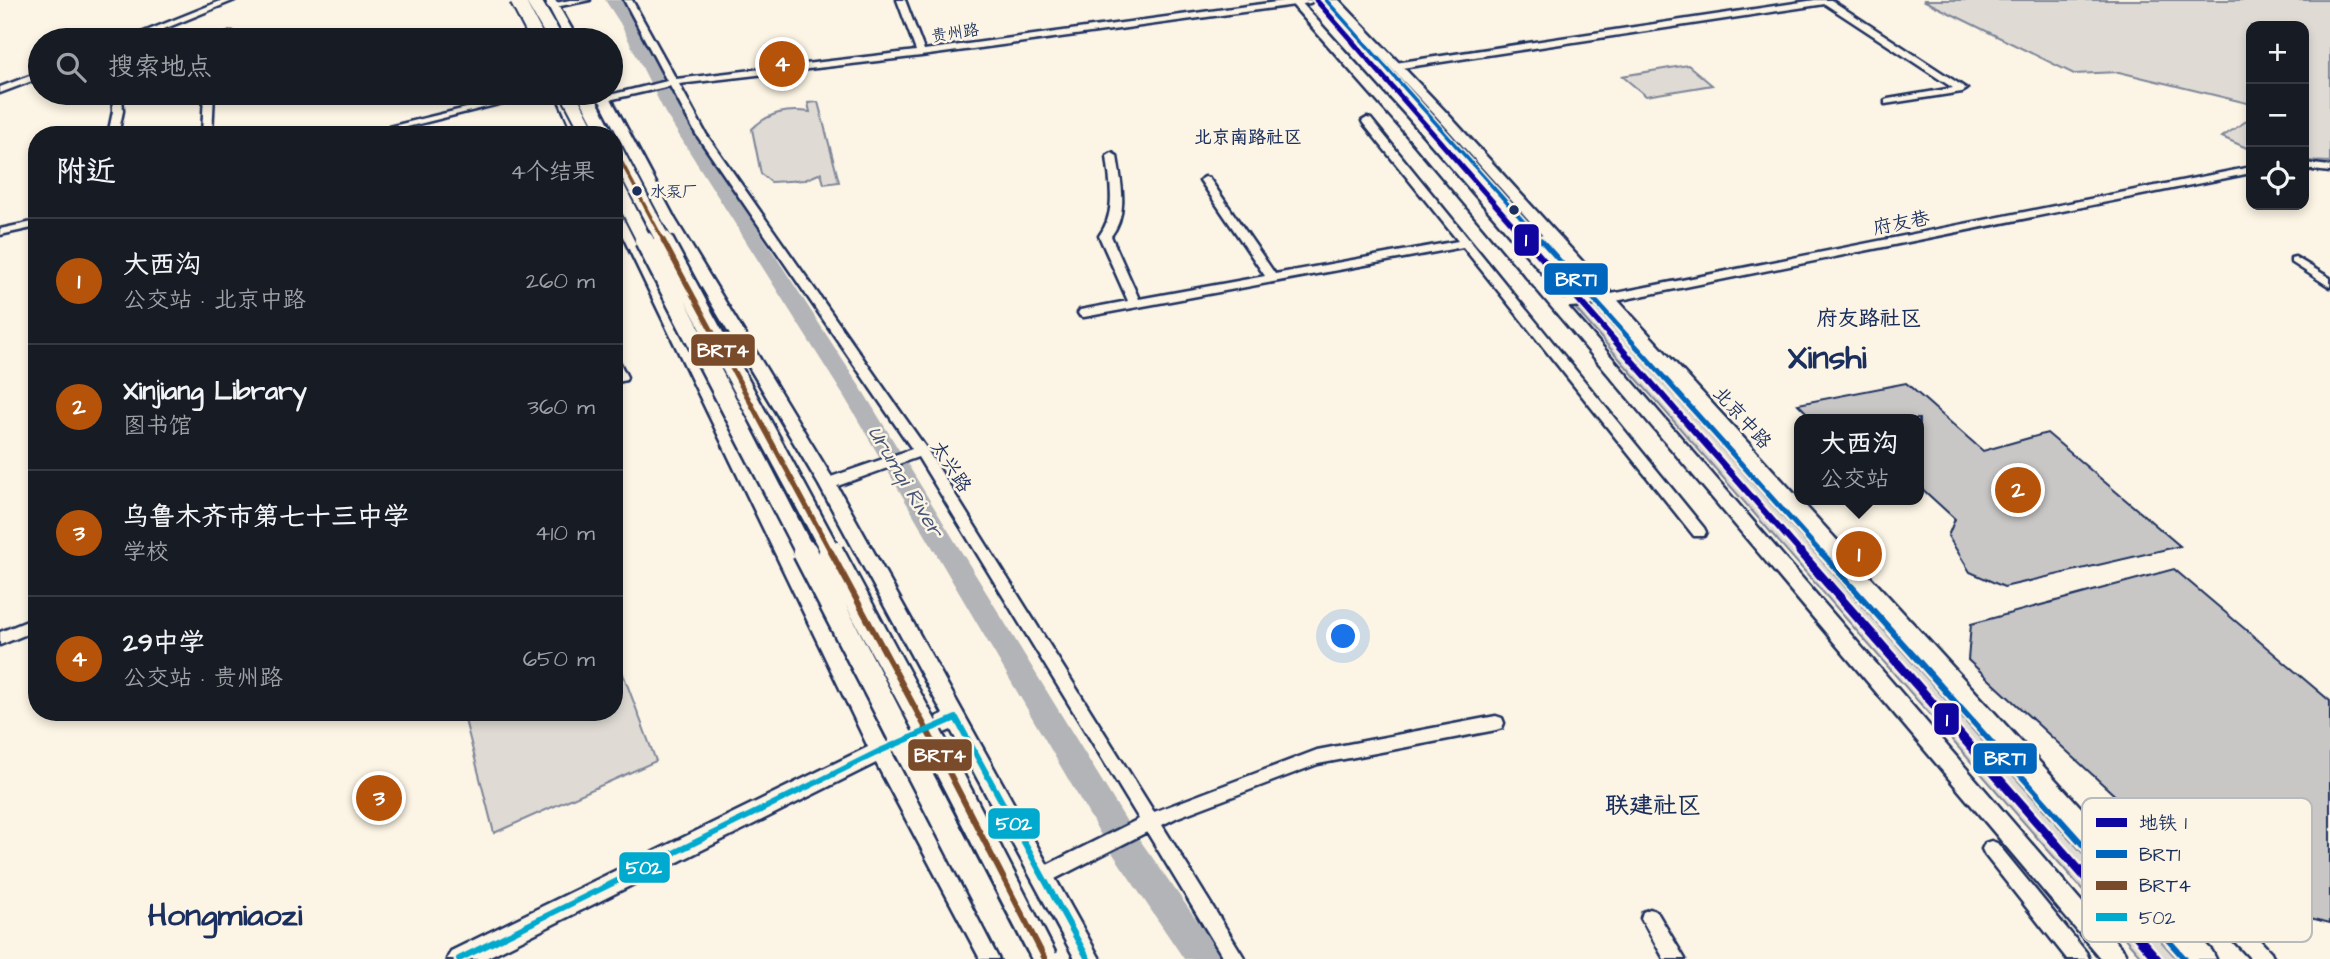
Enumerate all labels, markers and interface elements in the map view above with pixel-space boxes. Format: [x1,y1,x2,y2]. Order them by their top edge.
street label: 贵州路 [930,19,980,47]
map controls [2246,21,2309,210]
button: + [2246,21,2309,84]
search box [28,28,623,105]
pin: 4 [759,38,805,90]
icon: search [52,48,90,86]
text: 搜索地点 [108,49,212,85]
button: − [2246,84,2309,147]
district label: 北京南路社区 [1194,125,1302,150]
button: locate [2246,147,2309,210]
text: 附近 [56,151,116,193]
text: 4个结果 [510,156,595,188]
place label: 水泵厂 [650,181,698,203]
marker: 水泵厂 [630,184,644,198]
unlabelled marker [1507,203,1521,217]
street label: 府友巷 [1871,205,1932,242]
line badge: 1 [1513,223,1540,257]
text: 1 [1525,227,1528,254]
text: 大西沟 [123,247,201,283]
line badge: BRT1 [1543,262,1609,296]
text: 1 [78,265,80,297]
text: 260 m [526,265,595,297]
text: BRT1 [1555,267,1597,294]
text: 公交站 · 北京中路 [123,284,306,316]
district label: 府友路社区 [1817,304,1922,333]
line badge: BRT4 [690,333,756,367]
district label: Xinshi [1787,335,1868,381]
text: BRT4 [697,338,749,365]
text: Xinjiang Library [123,373,307,409]
street label: 北京中路 [1706,381,1777,455]
text: 2 [72,391,86,423]
text: 360 m [527,391,595,423]
text: 图书馆 [123,410,192,442]
popup [1794,414,1924,505]
water label: Urumqi River [861,420,951,544]
text: 大西沟 [1820,426,1898,462]
street label: 太兴路 [924,436,978,498]
text: 公交站 [1820,463,1889,495]
pin: 2 [1995,464,2041,516]
text: 乌鲁木齐市第七十三中学 [123,499,409,535]
text: 3 [73,517,85,549]
text: 410 m [535,517,595,549]
pin: 1 [1836,528,1882,580]
text: 学校 [123,536,169,568]
your location [1326,619,1360,653]
text: 29中学 [123,625,205,661]
text: 4 [71,643,87,675]
text: 650 m [523,643,595,675]
text: 公交站 · 贵州路 [123,662,283,694]
line badge: 1 [1933,702,1960,736]
text: 1 [1946,707,1949,734]
line badge: BRT4 [907,738,973,772]
line badge: BRT1 [1972,742,2038,775]
text: BRT4 [914,743,966,770]
text: BRT1 [1984,746,2026,773]
pin: 3 [356,772,402,824]
district label: 联建社区 [1605,789,1701,823]
legend [2082,798,2312,942]
line badge: 502 [987,807,1041,840]
text: 地铁 1 [2139,810,2188,837]
text: 502 [996,811,1032,838]
text: BRT1 [2139,842,2181,869]
line badge: 502 [618,851,671,884]
text: 502 [626,855,662,882]
text: BRT4 [2139,873,2191,900]
district label: Hongmiaozi [148,893,302,939]
text: 502 [2139,905,2175,932]

